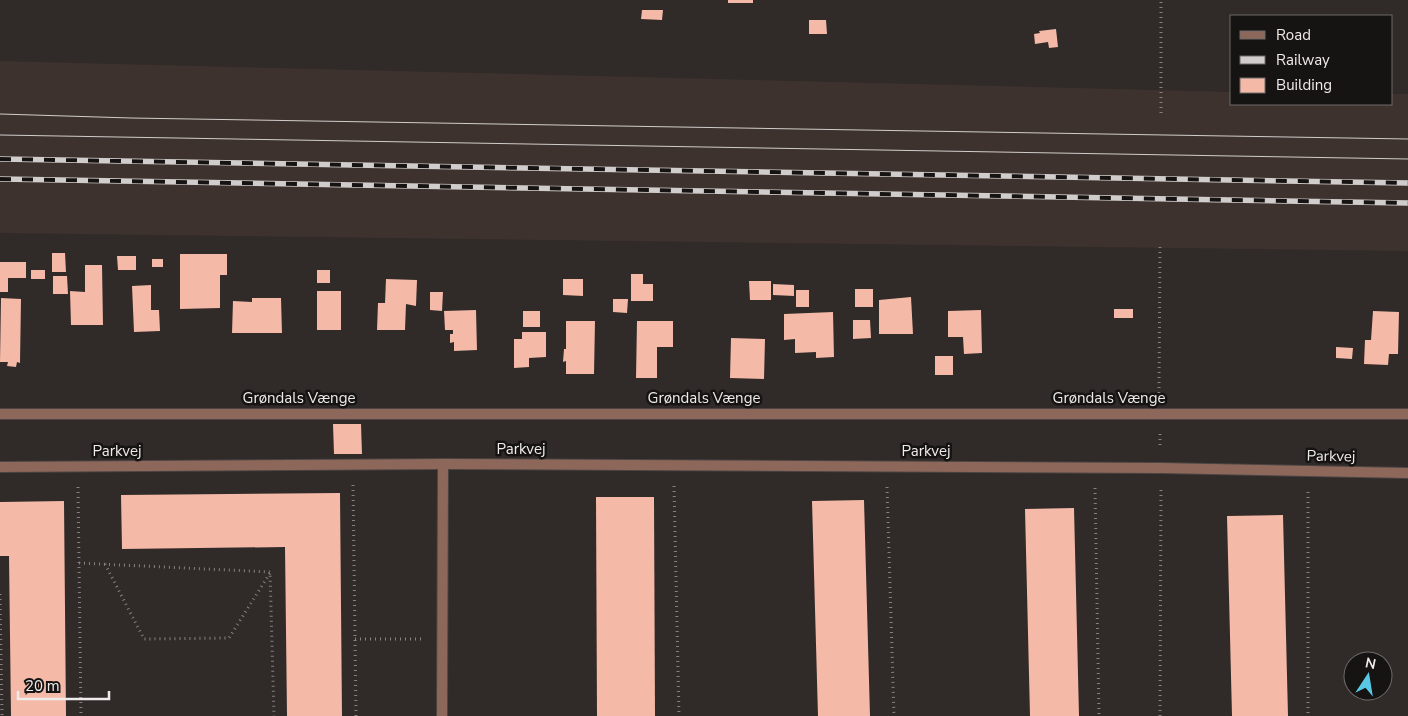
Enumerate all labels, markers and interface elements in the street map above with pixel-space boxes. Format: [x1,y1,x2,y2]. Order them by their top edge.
legend [1230,15,1393,105]
text: Road [1276,25,1311,45]
text: Railway [1276,50,1330,70]
text: Building [1276,75,1332,95]
street label: Grøndals Vænge [243,388,355,408]
street label: Grøndals Vænge [648,388,760,408]
street label: Grøndals Vænge [1053,388,1165,408]
street label: Parkvej [497,439,545,459]
street label: Parkvej [93,441,141,461]
street label: Parkvej [902,441,950,461]
street label: Parkvej [1306,446,1356,466]
north arrow [1343,651,1393,701]
text: N [1363,653,1378,674]
scale bar [18,668,109,700]
text: 20 m [25,676,60,696]

